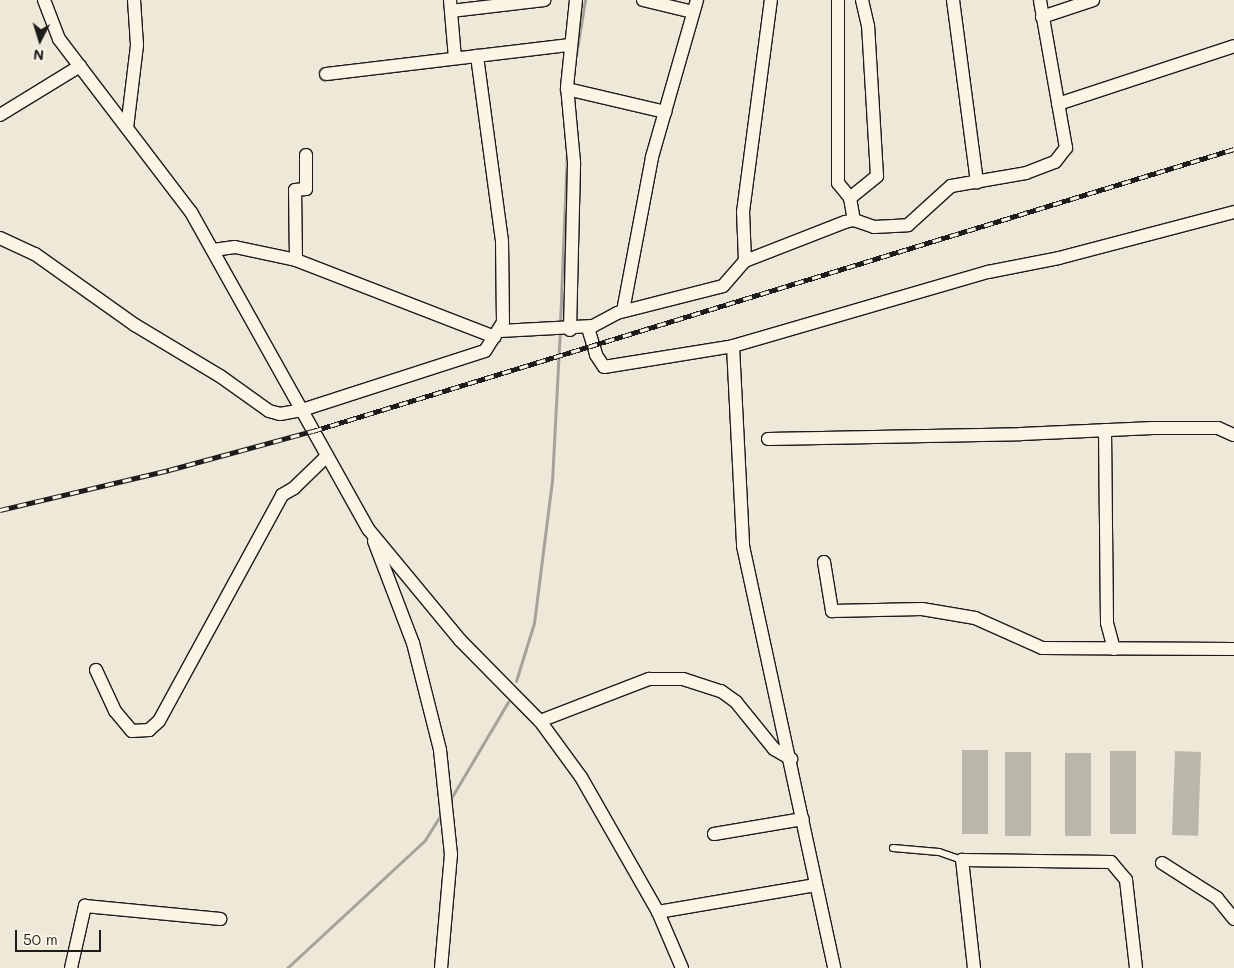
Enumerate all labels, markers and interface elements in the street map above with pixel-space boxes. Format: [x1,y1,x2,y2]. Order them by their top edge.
north arrow [15,15,65,65]
text: N [33,46,45,65]
scale bar [18,920,104,952]
text: 50 m [23,929,58,949]

